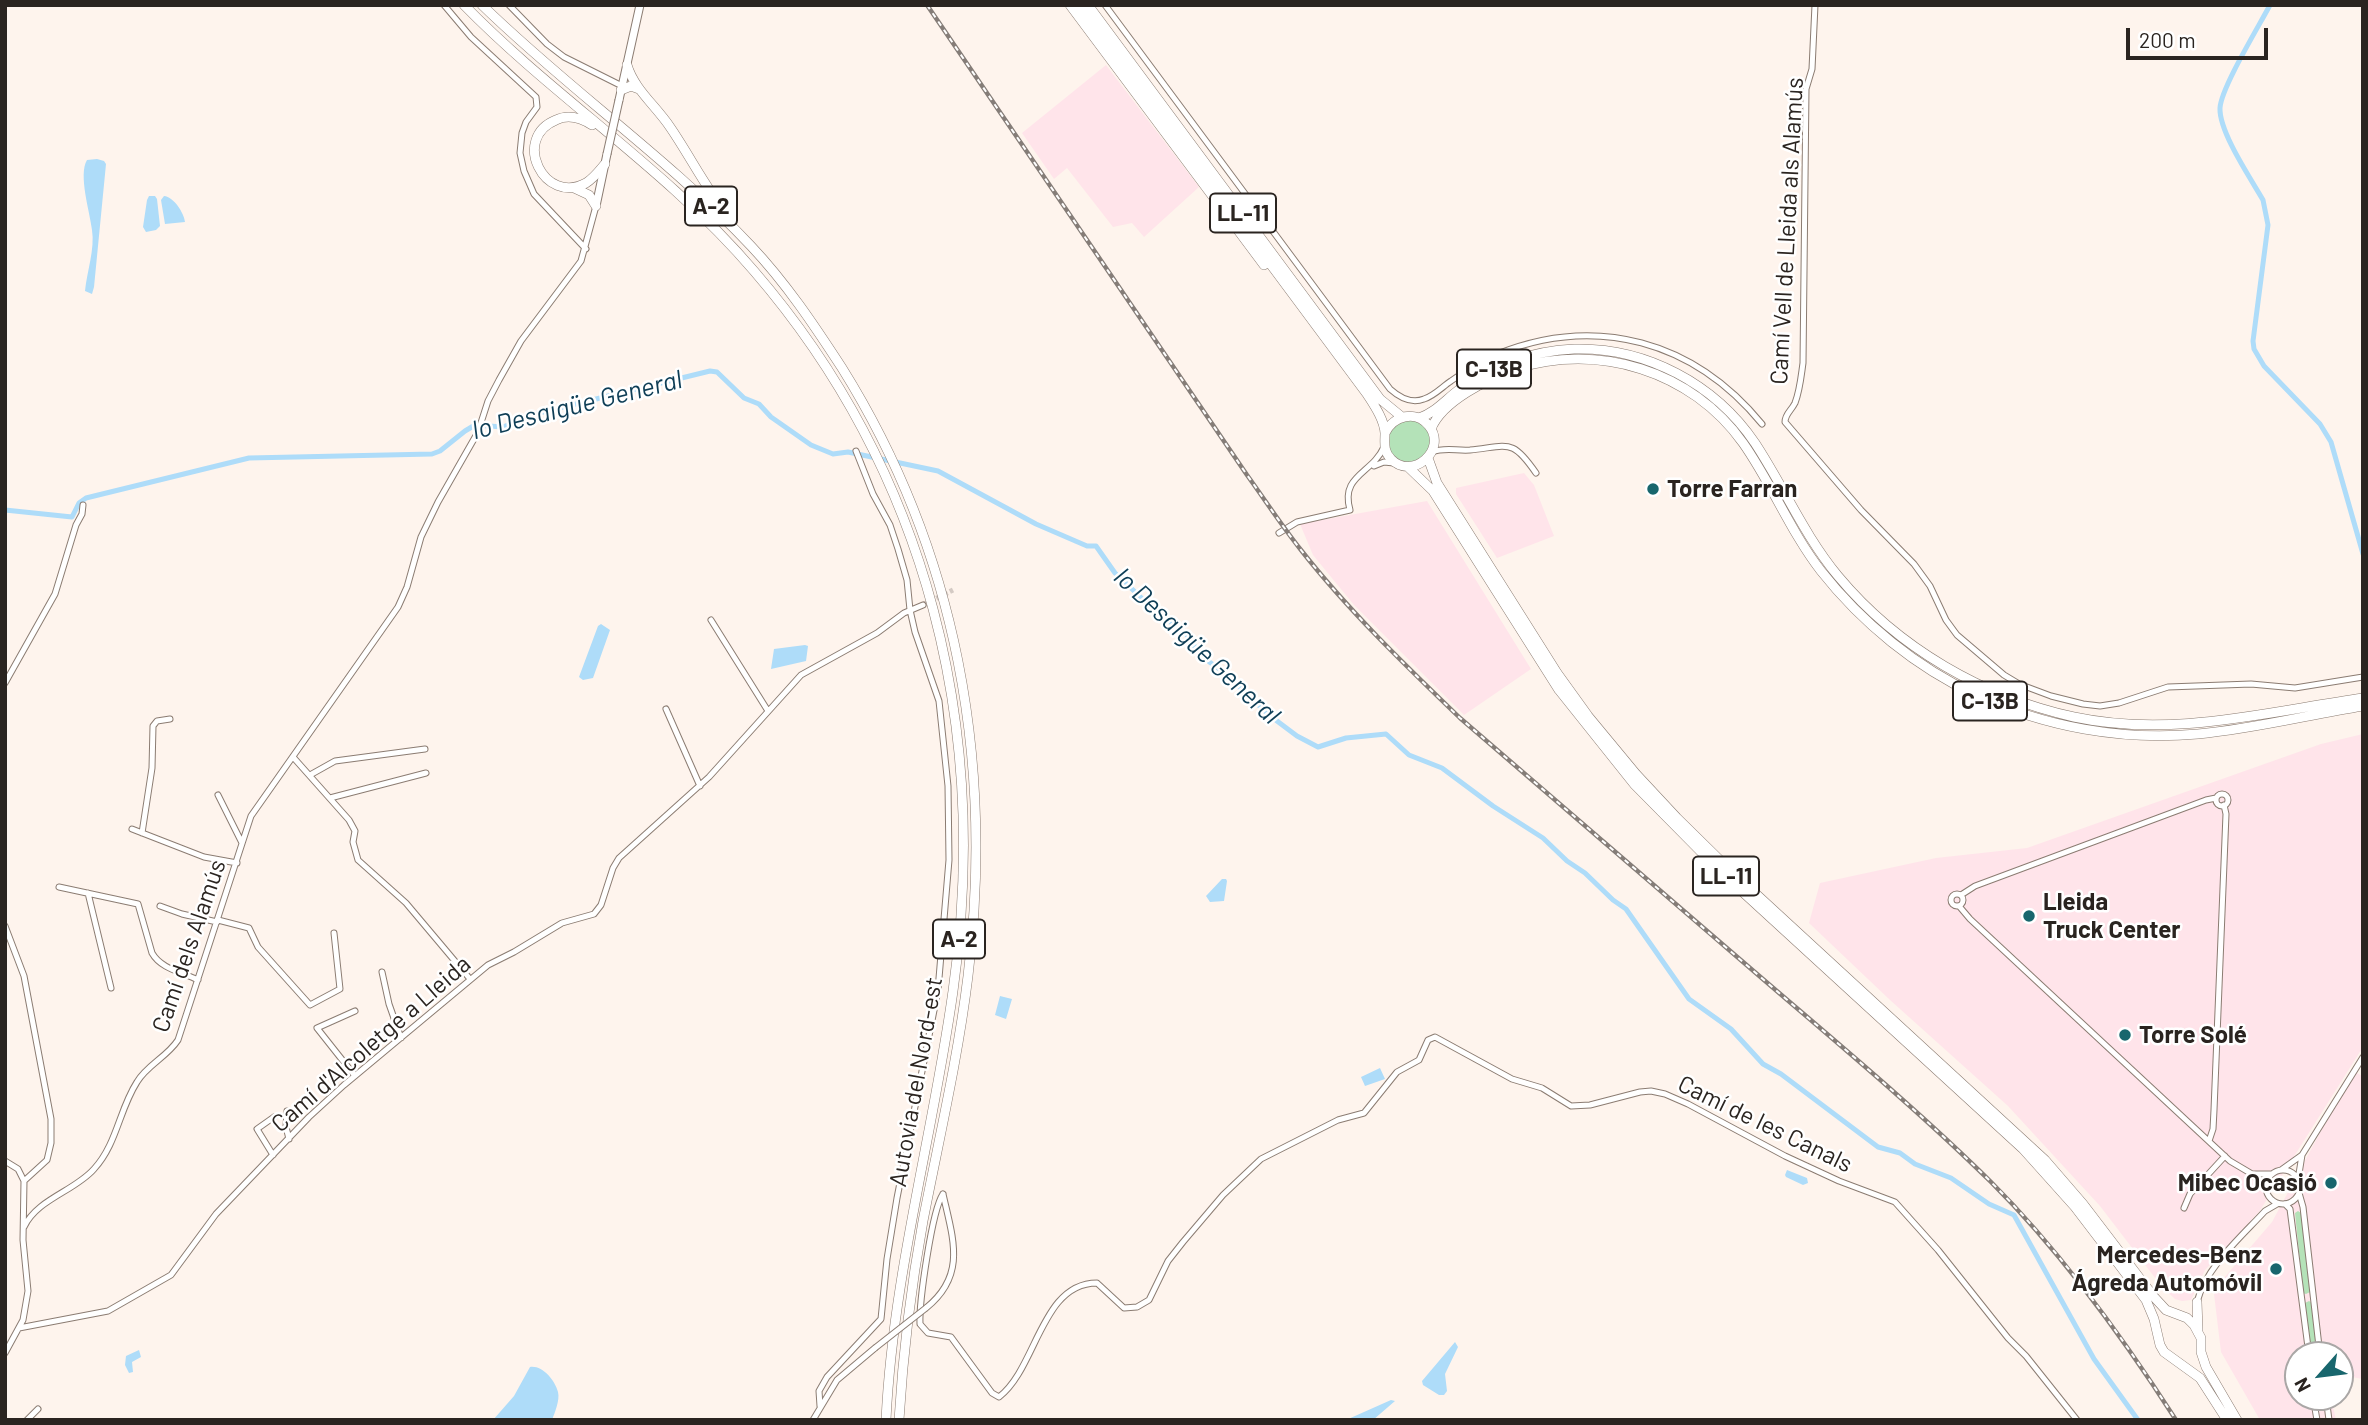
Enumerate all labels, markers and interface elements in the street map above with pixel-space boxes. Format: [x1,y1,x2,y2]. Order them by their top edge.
scale bar [2130,14,2272,58]
text: 200 m [2139,27,2196,52]
street label: Camí Vell de Lleida als Alamús [1765,77,1809,385]
road number: A-2 [685,186,737,226]
road number: LL-11 [1210,194,1276,232]
road number: C-13B [1457,350,1531,388]
water label: lo Desaigüe General [469,364,685,446]
place label: Torre Farran [1667,475,1797,503]
marker: Torre Farran [1645,481,1661,497]
water label: lo Desaigüe General [1108,561,1286,731]
road number: C-13B [1953,681,2027,720]
street label: Camí dels Alamús [146,856,232,1036]
road number: LL-11 [1693,856,1759,896]
place label: Lleida Truck Center [2043,888,2180,944]
marker: Lleida Truck Center [2021,908,2037,924]
road number: A-2 [933,920,985,958]
street label: Camí d'Alcoletge a Lleida [266,950,476,1138]
street label: Autovia del Nord-est [883,975,949,1189]
place label: Torre Solé [2139,1021,2247,1049]
marker: Torre Solé [2117,1027,2133,1043]
street label: Camí de les Canals [1673,1069,1857,1179]
place label: Mibec Ocasió [2178,1169,2317,1197]
marker: Mibec Ocasió [2323,1175,2339,1191]
place label: Mercedes-Benz Ágreda Automóvil [2072,1241,2262,1297]
marker: Mercedes-Benz Ágreda Automóvil [2268,1261,2284,1277]
north arrow [2284,1341,2354,1411]
text: N [2289,1374,2315,1396]

